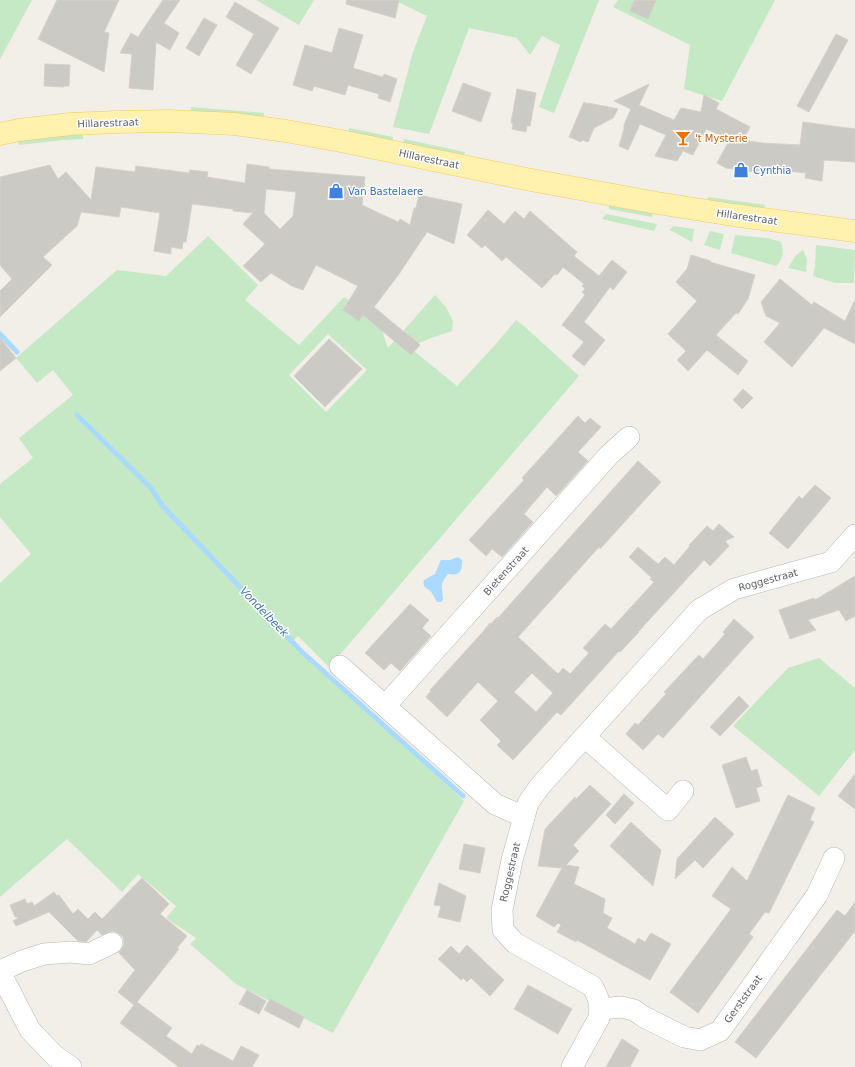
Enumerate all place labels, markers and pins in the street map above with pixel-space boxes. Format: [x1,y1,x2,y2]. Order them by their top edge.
bar icon: 't Mysterie [674,129,692,147]
place label: 't Mysterie [695,133,748,144]
shop icon: Cynthia [732,161,750,179]
place label: Cynthia [753,165,791,176]
shop icon: Van Bastelaere [327,182,345,200]
place label: Van Bastelaere [348,186,423,197]

